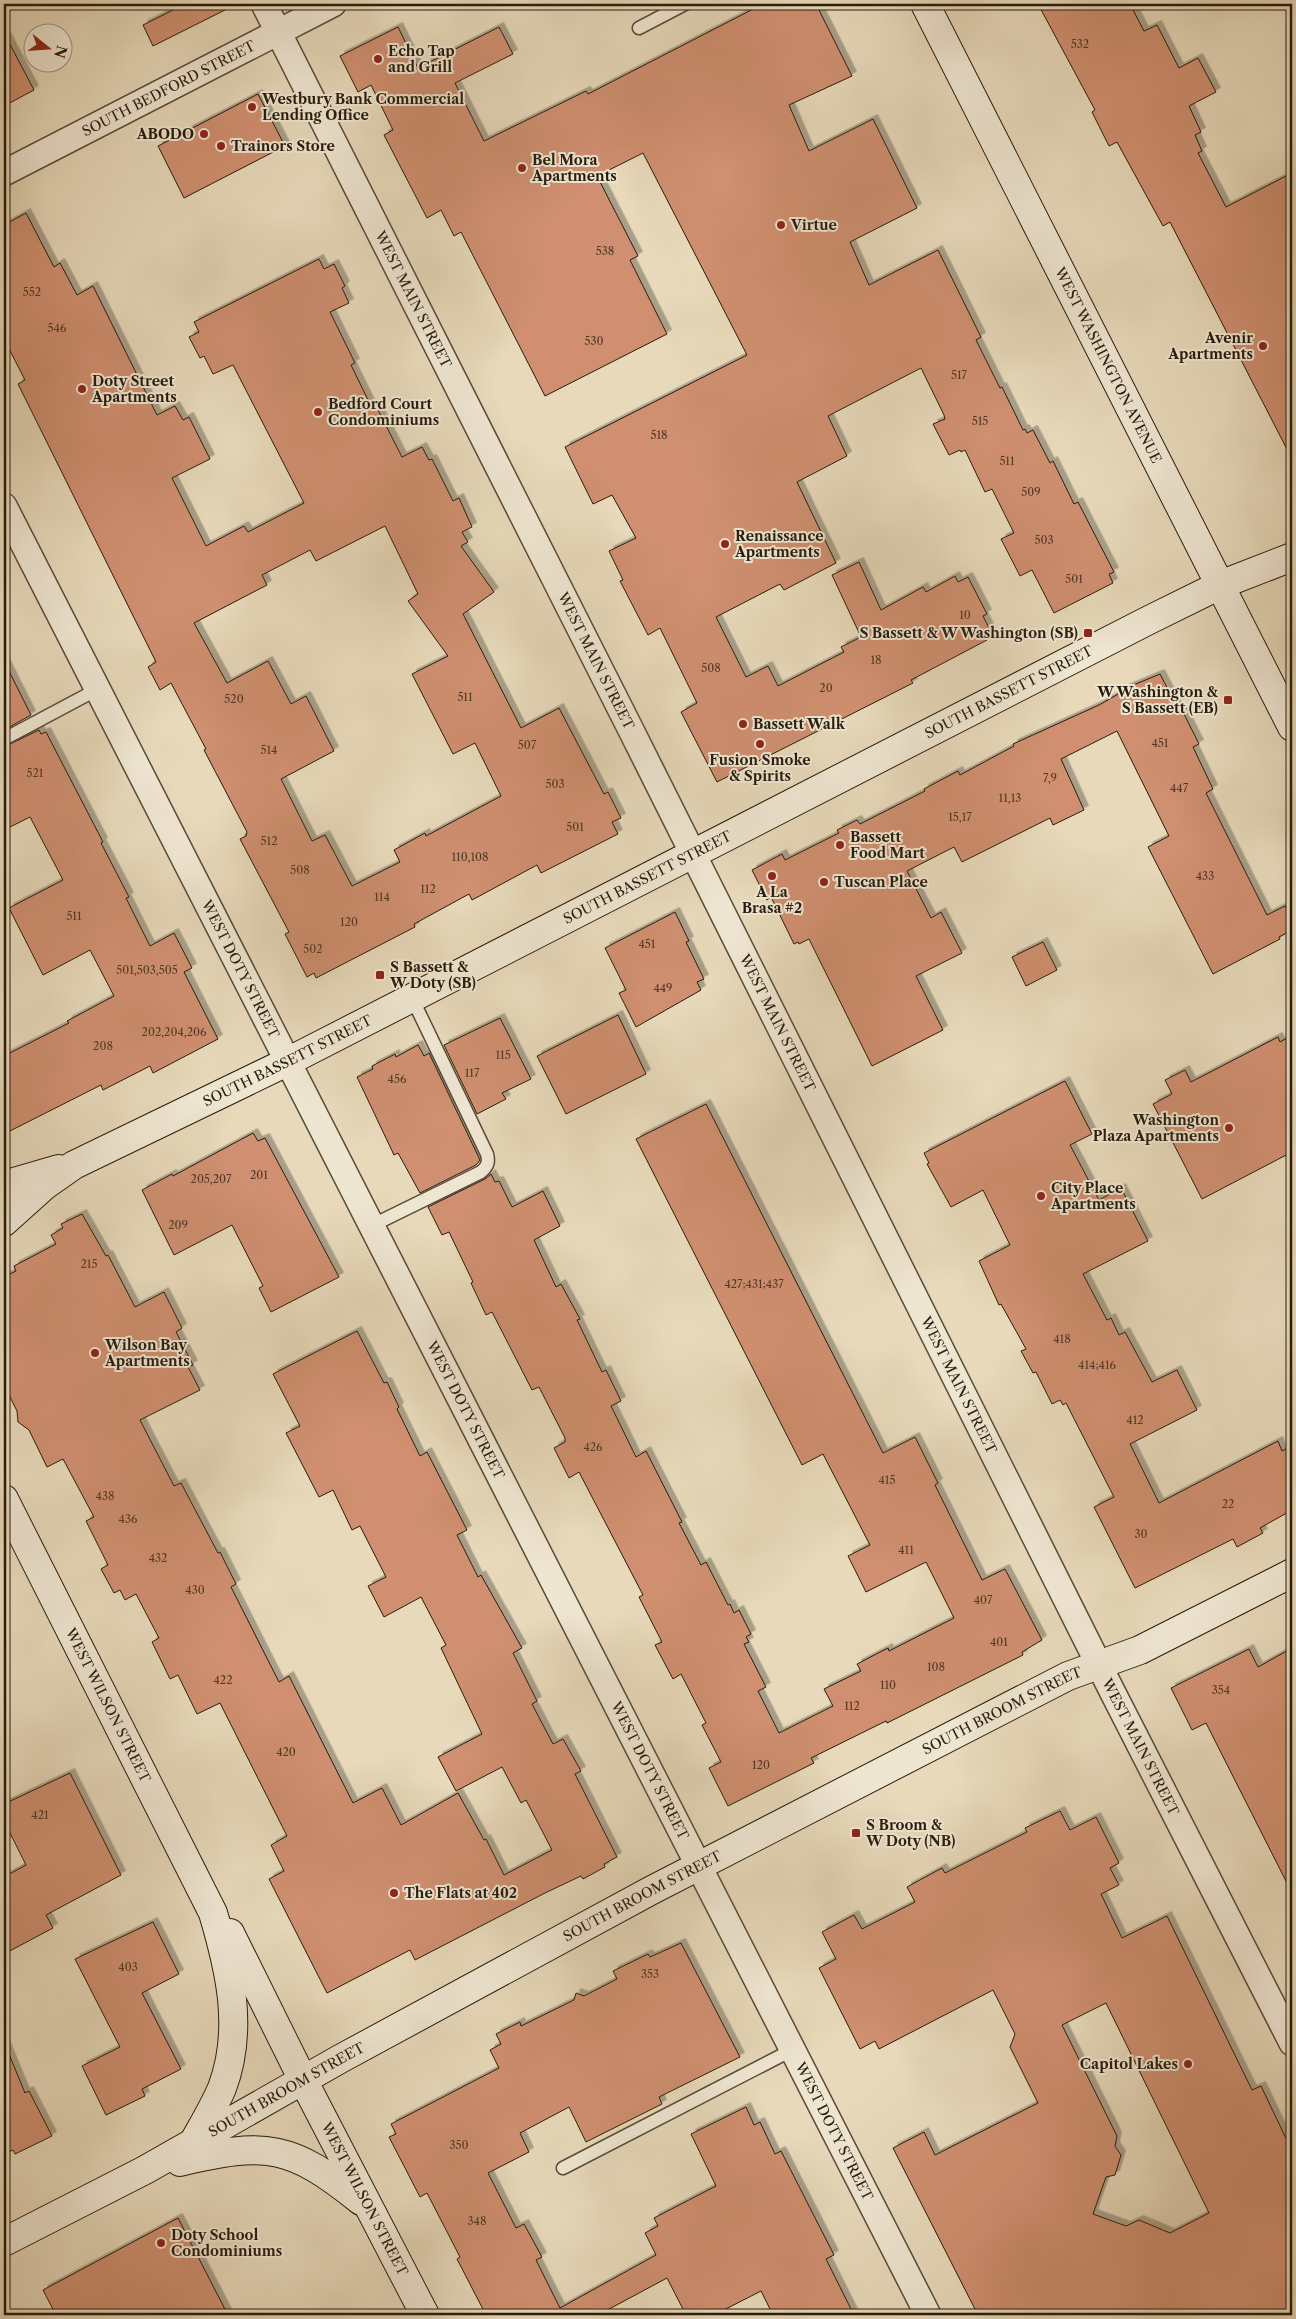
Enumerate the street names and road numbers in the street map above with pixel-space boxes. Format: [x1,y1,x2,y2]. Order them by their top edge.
street label: SOUTH BEDFORD STREET [79,36,259,140]
street label: WEST MAIN STREET [371,227,456,371]
street label: WEST WASHINGTON AVENUE [1051,263,1166,466]
street label: WEST MAIN STREET [553,588,638,733]
street label: SOUTH BASSETT STREET [922,641,1096,743]
street label: SOUTH BASSETT STREET [560,826,735,928]
street label: WEST DOTY STREET [197,896,284,1042]
street label: WEST MAIN STREET [735,950,820,1095]
street label: SOUTH BASSETT STREET [200,1011,375,1110]
street label: WEST MAIN STREET [917,1312,1001,1457]
street label: WEST DOTY STREET [422,1337,509,1482]
street label: WEST WILSON STREET [61,1624,155,1786]
street label: SOUTH BROOM STREET [919,1663,1085,1758]
street label: WEST MAIN STREET [1098,1675,1183,1819]
street label: WEST DOTY STREET [607,1698,693,1843]
street label: SOUTH BROOM STREET [560,1847,725,1946]
street label: SOUTH BROOM STREET [205,2038,368,2141]
street label: WEST DOTY STREET [791,2058,877,2204]
street label: WEST WILSON STREET [317,2118,412,2279]

